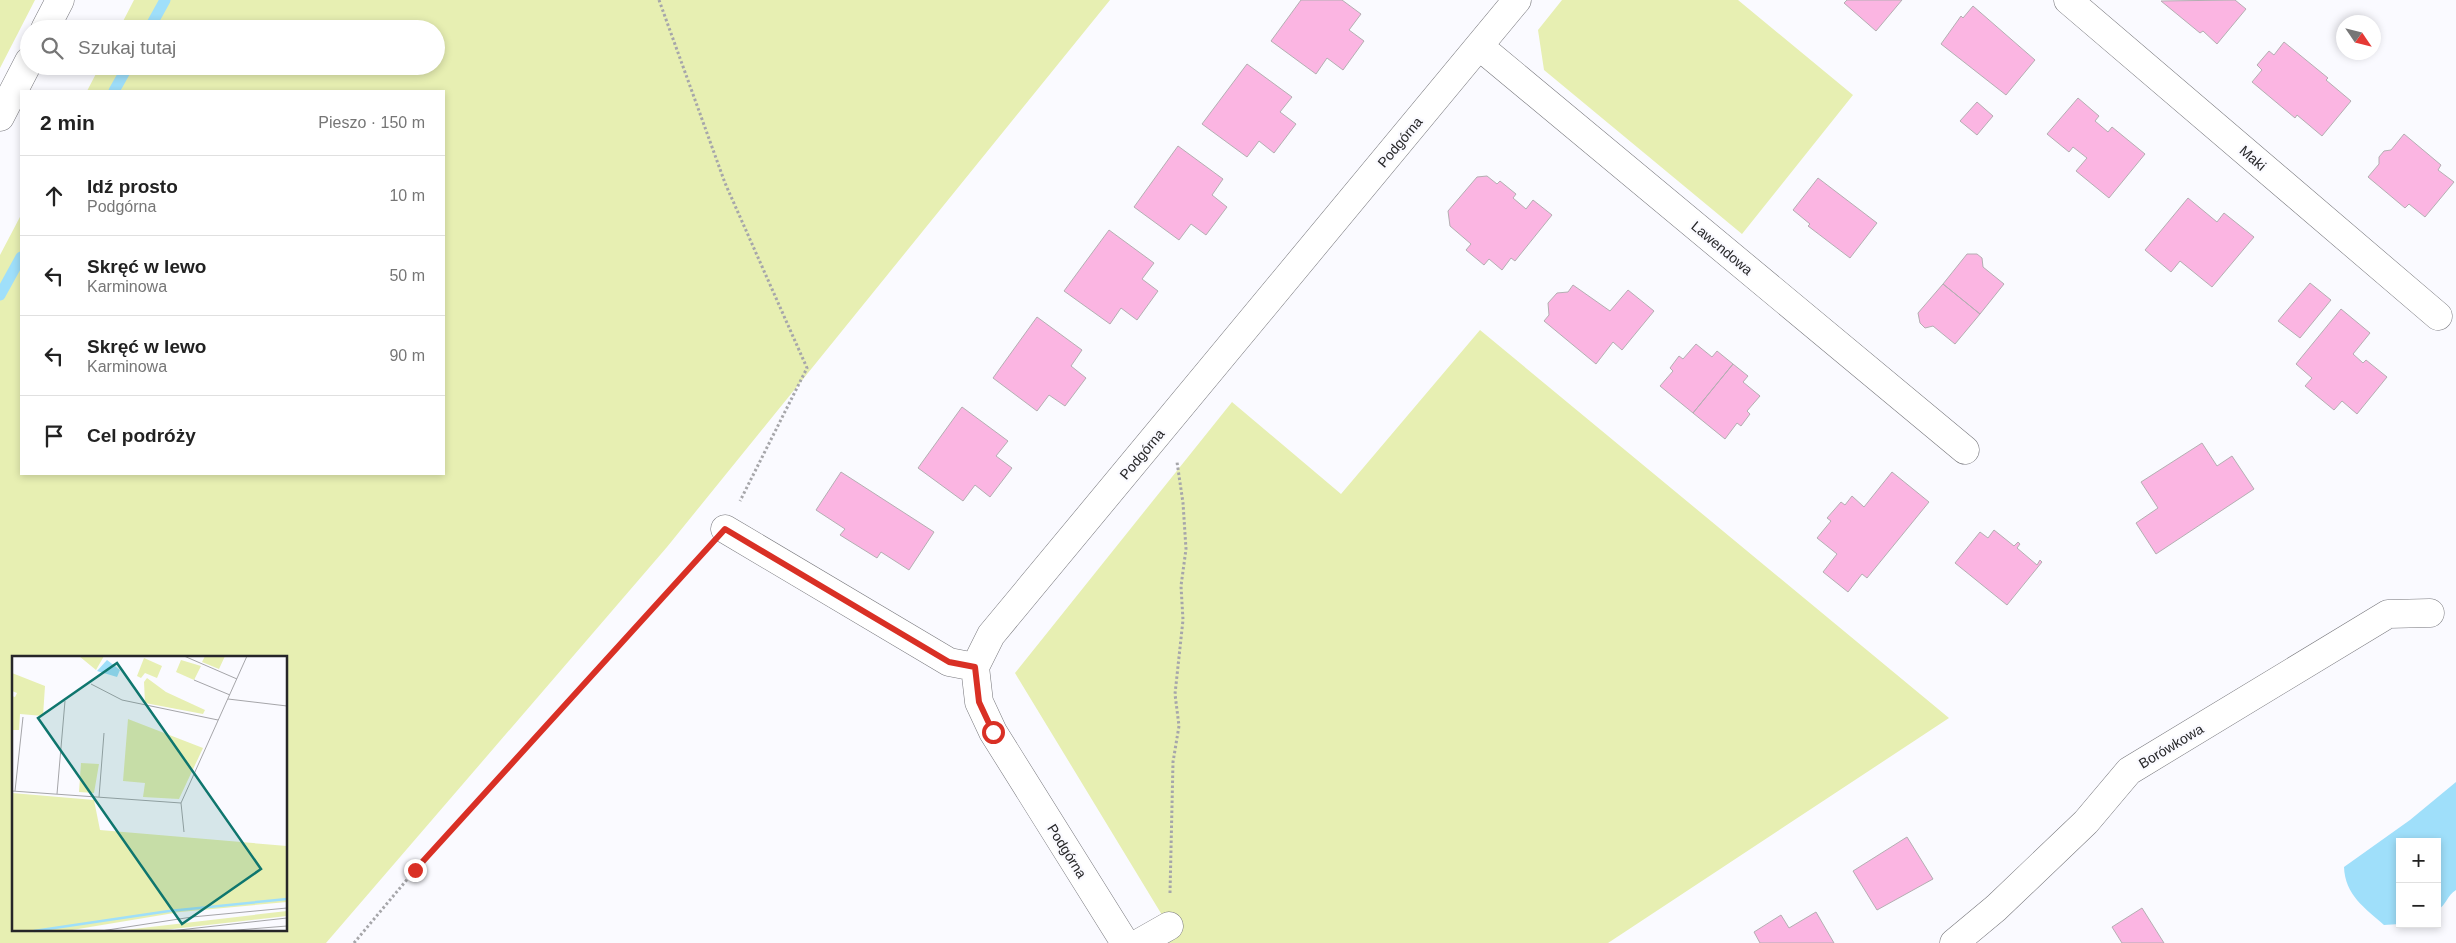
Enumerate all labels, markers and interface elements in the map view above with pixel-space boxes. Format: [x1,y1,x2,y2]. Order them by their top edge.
north arrow [2336,15,2381,60]
search box [20,20,445,75]
icon: search [38,34,66,62]
text: Szukaj tutaj [78,37,176,58]
text: 2 min [40,111,95,134]
street label: Podgórna [1374,113,1426,170]
text: Pieszo · 150 m [318,114,425,131]
street label: Maki [2237,142,2269,174]
text: Idź prosto [87,176,178,197]
icon: ahead [40,182,68,210]
text: 10 m [389,187,425,204]
text: Podgórna [87,198,156,215]
street label: Lawendowa [1688,218,1756,278]
text: Skręć w lewo [87,256,206,277]
icon: left [40,262,68,290]
text: 50 m [389,267,425,284]
text: Karminowa [87,278,167,295]
text: Skręć w lewo [87,336,206,357]
icon: left [40,342,68,370]
text: 90 m [389,347,425,364]
text: Karminowa [87,358,167,375]
icon: arrive [40,422,68,450]
text: Cel podróży [87,425,196,446]
street label: Podgórna [1116,425,1168,482]
inset map [12,656,288,930]
street label: Borówkowa [2136,720,2206,771]
route start [982,721,1005,744]
street label: Podgórna [1044,821,1090,881]
map controls [2396,838,2441,928]
button: + [2396,838,2441,883]
route end [404,859,427,882]
button: − [2396,883,2441,928]

